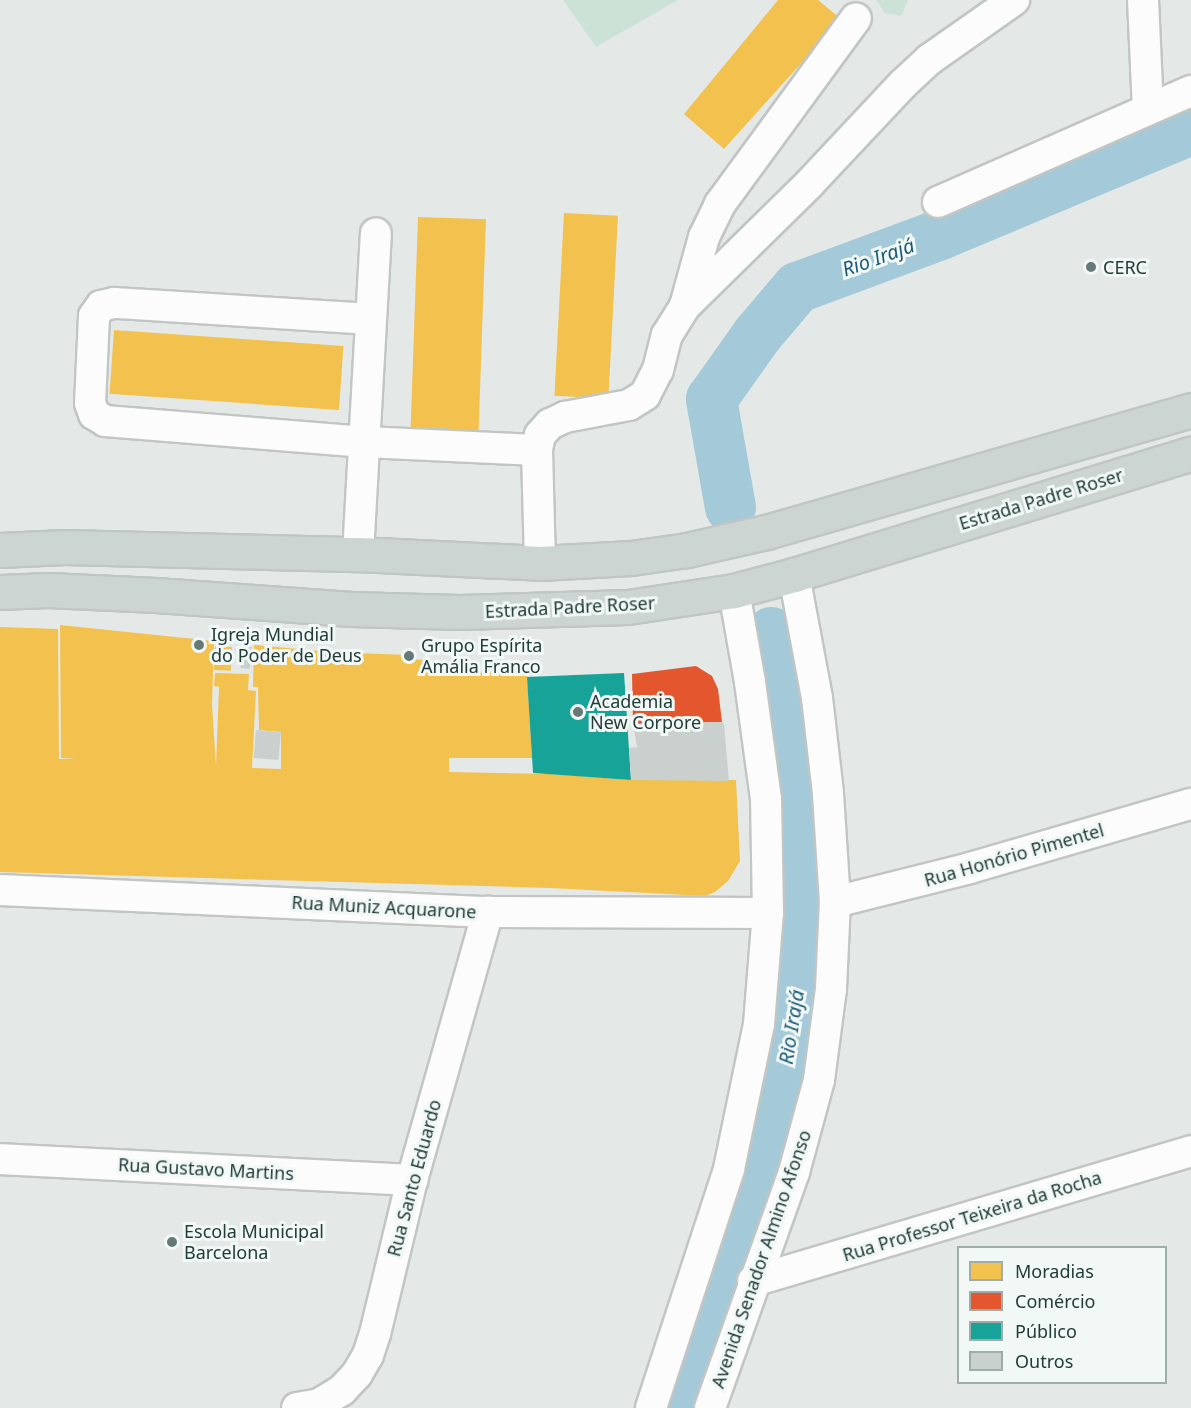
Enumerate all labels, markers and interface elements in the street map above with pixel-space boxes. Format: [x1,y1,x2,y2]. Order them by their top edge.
water label: Rio Irajá [839,233,917,281]
place label: CERC [1103,256,1147,278]
marker: CERC [1084,260,1098,274]
street label: Estrada Padre Roser [956,464,1126,534]
street label: Estrada Padre Roser [484,592,656,622]
place label: Igreja Mundial do Poder de Deus [211,624,362,666]
place label: Grupo Espírita Amália Franco [421,635,542,678]
marker: Igreja Mundial do Poder de Deus [192,638,206,652]
marker: Grupo Espírita Amália Franco [402,649,416,663]
place label: Academia New Corpore [590,691,701,734]
marker: Academia New Corpore [571,705,585,719]
street label: Rua Honório Pimentel [922,819,1106,891]
street label: Rua Muniz Acquarone [291,891,477,923]
water label: Rio Irajá [773,988,809,1066]
street label: Rua Santo Eduardo [383,1097,445,1259]
street label: Avenida Senador Almino Afonso [707,1127,815,1391]
street label: Rua Gustavo Martins [118,1154,294,1184]
street label: Rua Professor Teixeira da Rocha [840,1166,1104,1266]
place label: Escola Municipal Barcelona [184,1221,324,1264]
marker: Escola Municipal Barcelona [165,1235,179,1249]
legend [957,1246,1167,1384]
text: Moradias [1015,1259,1094,1283]
text: Comércio [1015,1289,1096,1313]
text: Público [1015,1319,1077,1343]
text: Outros [1015,1349,1073,1373]

